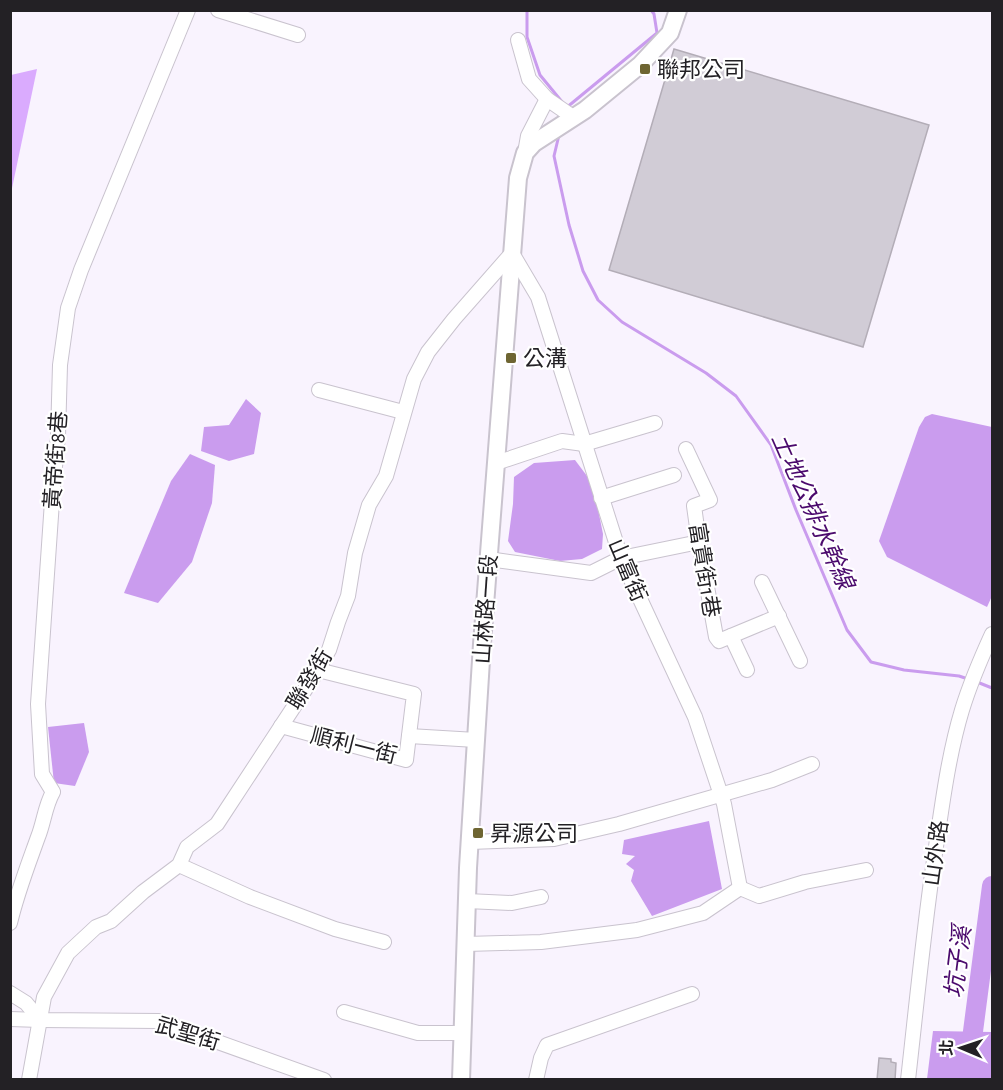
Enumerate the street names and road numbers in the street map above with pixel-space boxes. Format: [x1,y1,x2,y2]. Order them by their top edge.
street label: 黃帝街8巷 [41,410,70,510]
street label: 富貴街1巷 [686,521,723,619]
street label: 山富街 [604,535,651,605]
street label: 山林路一段 [470,553,501,665]
street label: 聯發街 [283,645,336,713]
street label: 順利一街 [308,724,399,767]
street label: 山外路 [920,819,951,887]
street label: 武聖街 [153,1013,223,1054]

